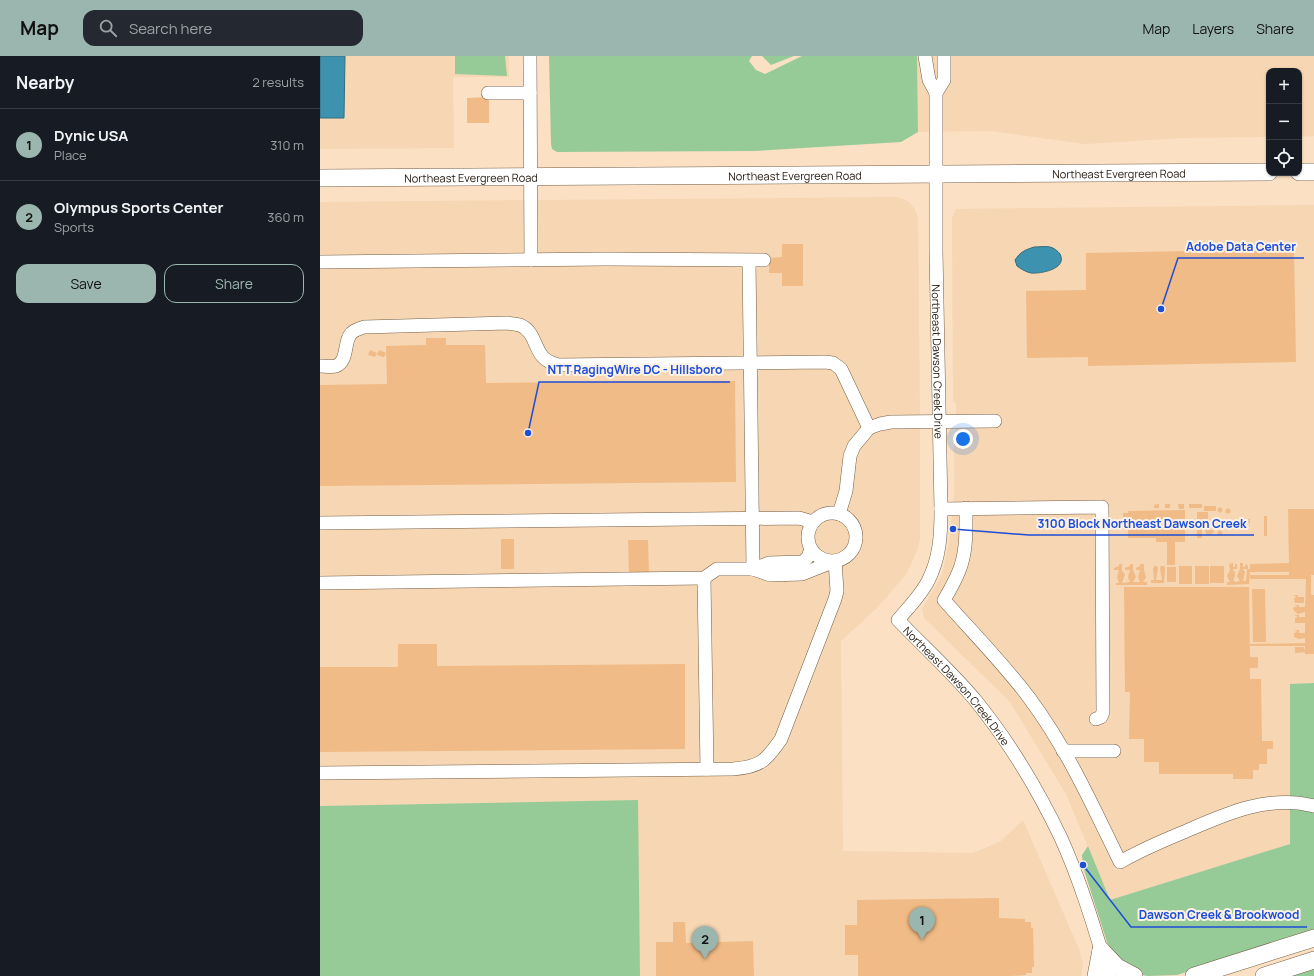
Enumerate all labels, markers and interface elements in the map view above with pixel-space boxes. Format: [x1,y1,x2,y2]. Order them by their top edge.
search box [83,10,363,46]
text: Map [20,15,59,41]
icon: search [97,17,119,39]
text: Search here [129,18,212,39]
text: Map [1142,19,1170,38]
text: Layers [1192,19,1234,38]
text: Share [1256,19,1294,38]
map controls [1266,68,1302,176]
button: + [1266,68,1302,104]
text: Nearby [16,71,74,94]
text: 2 results [252,73,304,91]
button: − [1266,104,1302,140]
text: Dynic USA [54,125,128,146]
text: 1 [26,136,32,154]
text: 310 m [270,136,304,154]
button: locate [1266,140,1302,176]
text: Place [54,146,87,164]
street label: Northeast Evergreen Road [1052,165,1186,181]
street label: Northeast Evergreen Road [728,167,862,183]
street label: Northeast Evergreen Road [404,169,538,185]
text: Olympus Sports Center [54,197,223,218]
text: 2 [25,208,33,226]
text: 360 m [267,208,304,226]
text: Sports [54,218,94,236]
callout: Adobe Data Center [1178,234,1304,258]
text: Adobe Data Center [1186,238,1296,255]
button: Save [16,264,156,303]
button: Share [164,264,304,303]
street label: Northeast Dawson Creek Drive [929,284,947,440]
callout: NTT RagingWire DC - Hillsboro [539,358,730,382]
text: NTT RagingWire DC - Hillsboro [548,361,722,378]
your location [953,429,973,449]
callout: 3100 Block Northeast Dawson Creek [1029,511,1254,535]
text: 3100 Block Northeast Dawson Creek [1038,515,1247,532]
street label: Northeast Dawson Creek Drive [901,623,1014,748]
callout: Dawson Creek & Brookwood [1131,903,1307,927]
text: Dawson Creek & Brookwood [1139,906,1299,923]
pin: 1 [909,907,935,940]
pin: 2 [692,926,718,959]

